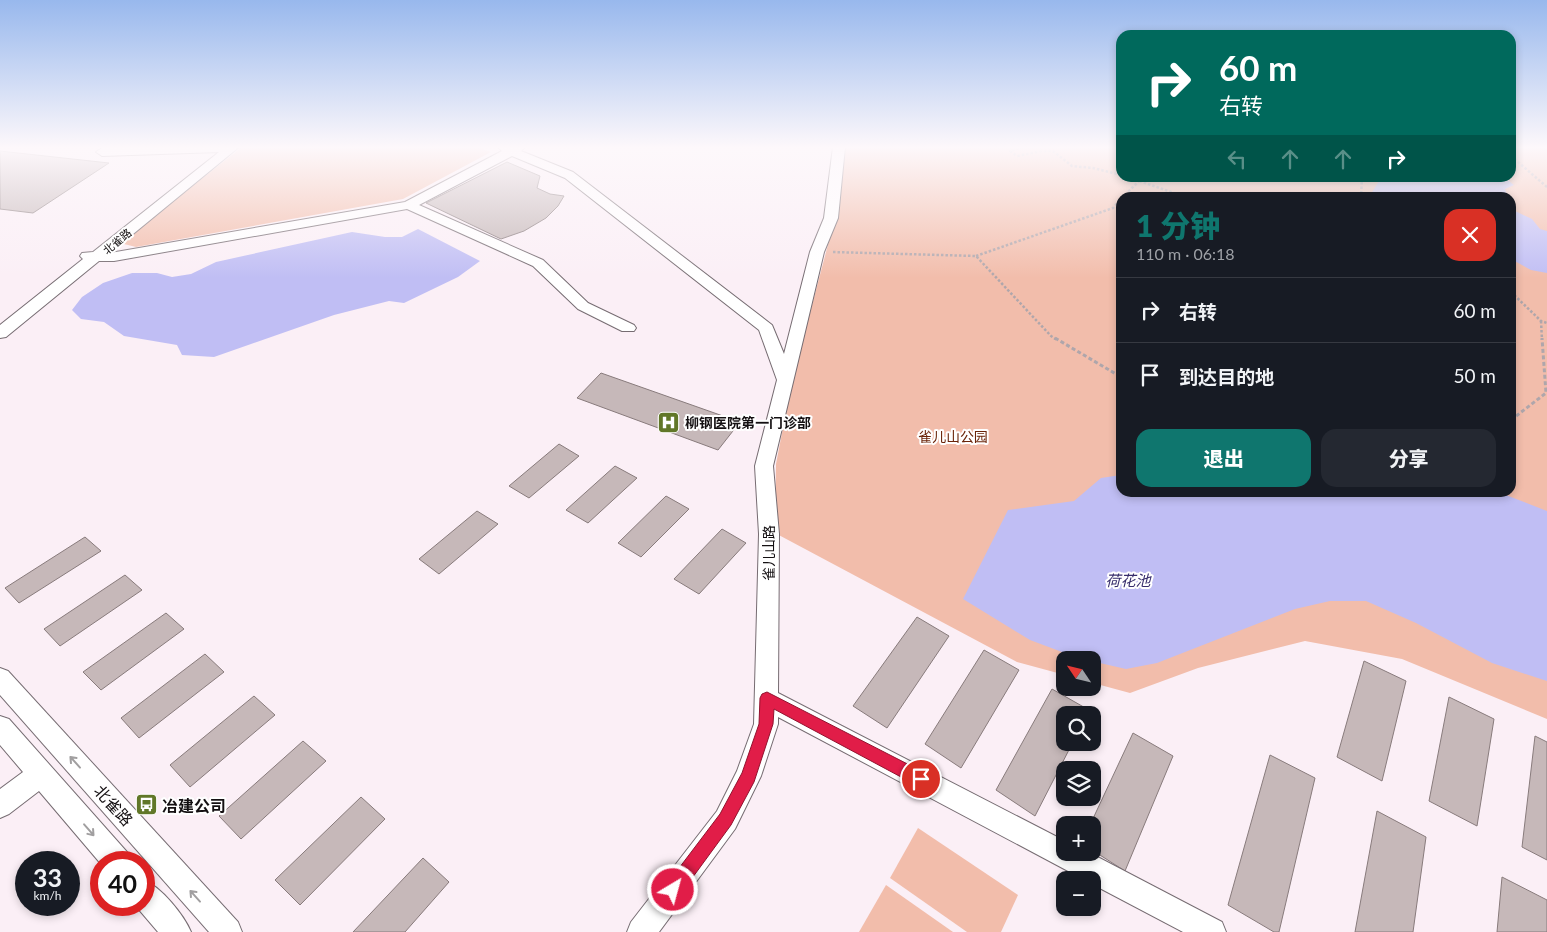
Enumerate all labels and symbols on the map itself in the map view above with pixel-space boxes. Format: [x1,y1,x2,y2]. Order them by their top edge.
street label: 北雀路 [100,226,134,256]
hospital icon: 柳钢医院第一门诊部 [657,410,681,434]
place label: 柳钢医院第一门诊部 [685,414,811,431]
park label: 雀儿山公园 [918,428,988,445]
street label: 雀儿山路 [760,525,777,581]
water label: 荷花池 [1105,571,1152,589]
north arrow [1056,651,1101,696]
one-way arrow [69,755,81,768]
pin [900,758,942,800]
street label: 北雀路 [91,781,137,829]
bus stop icon: 冶建公司 [134,793,158,817]
place label: 冶建公司 [162,796,226,815]
one-way arrow [83,823,94,836]
speed limit sign: 40 [90,851,155,916]
position arrow [646,863,698,915]
one-way arrow [190,889,201,902]

